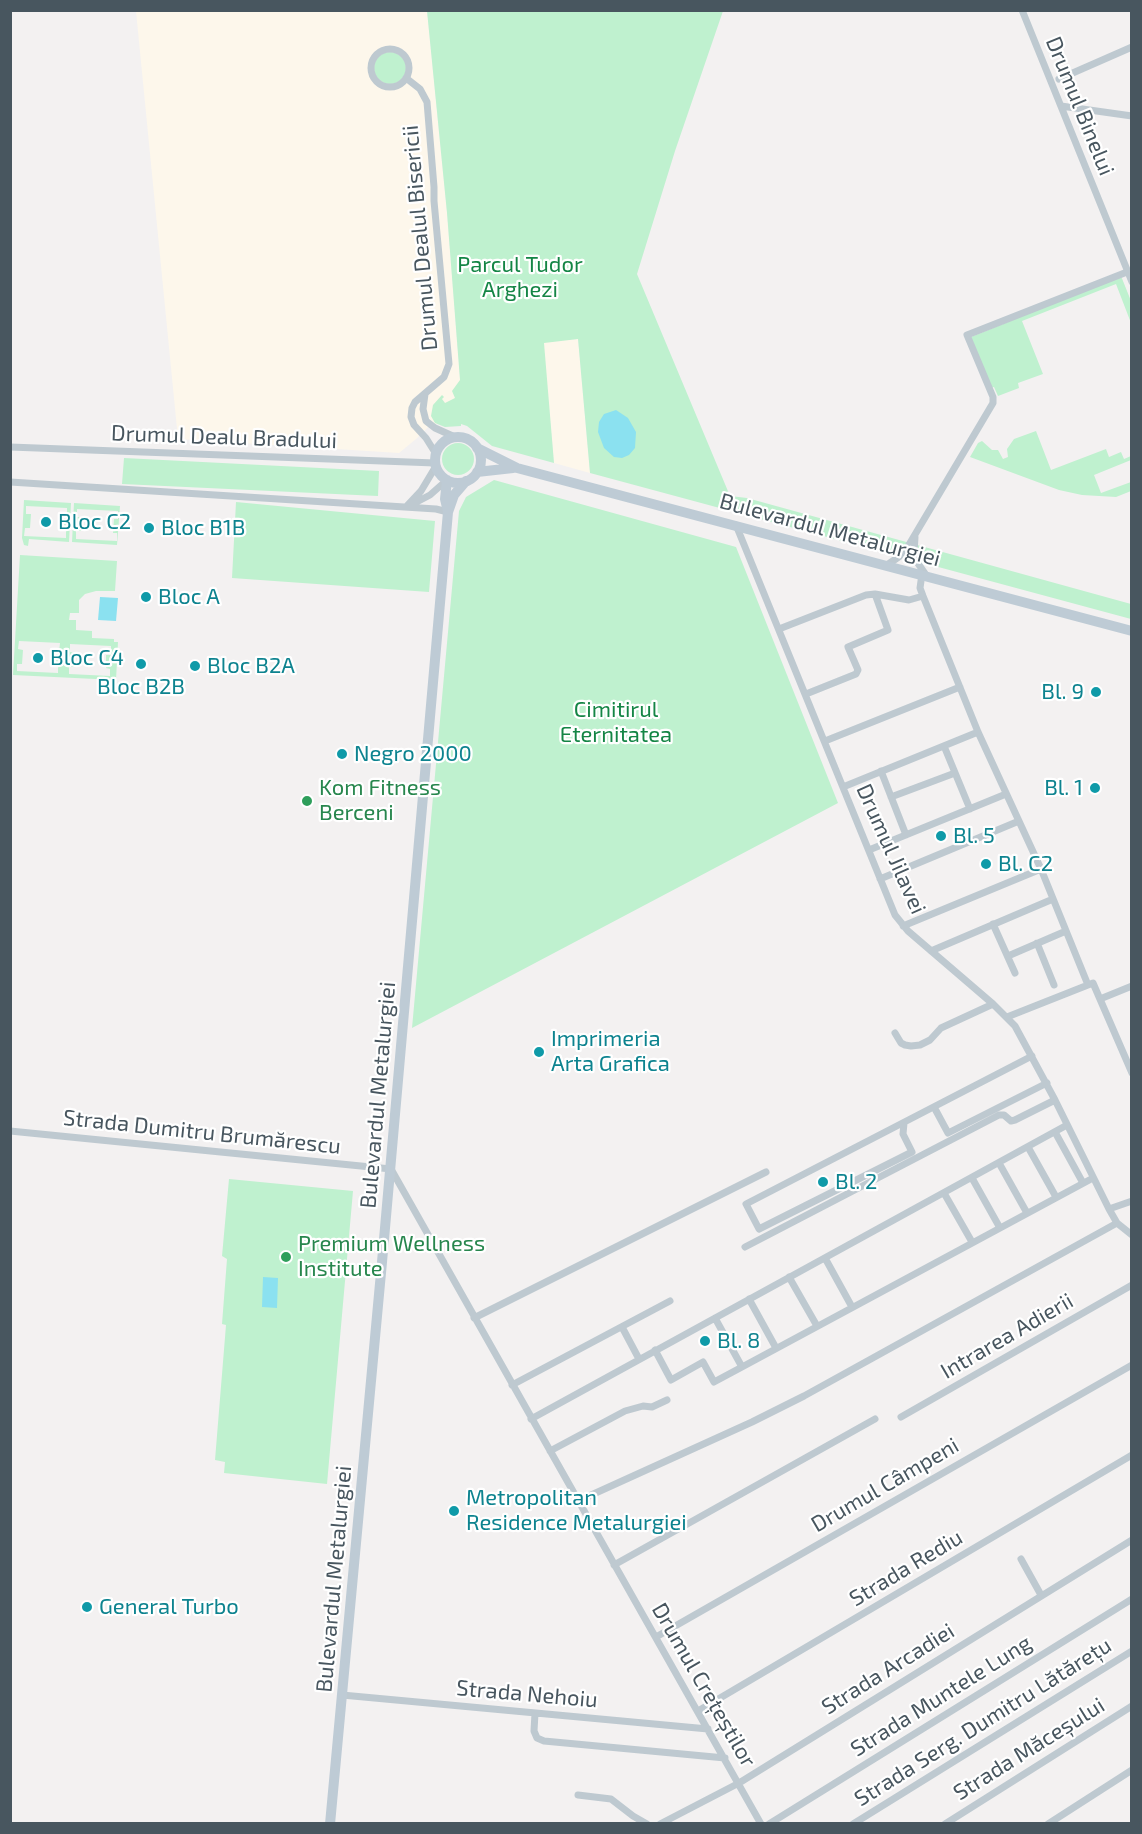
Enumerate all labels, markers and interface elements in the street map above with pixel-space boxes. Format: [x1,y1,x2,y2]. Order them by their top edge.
street label: Drumul Binelui [1040,33,1120,179]
street label: Drumul Dealul Bisericii [397,124,443,352]
park label: Parcul Tudor Arghezi [457,252,583,304]
street label: Drumul Dealu Bradului [111,420,337,454]
street label: Bulevardul Metalurgiei [717,488,943,572]
place label: Bloc C2 [58,509,131,535]
marker: Bloc C2 [39,515,53,529]
place label: Bloc B1B [161,515,245,541]
marker: Bloc B1B [142,521,156,535]
place label: Bloc A [158,584,220,610]
marker: Bloc A [139,590,153,604]
place label: Bloc C4 [50,645,124,671]
marker: Bloc C4 [31,651,45,665]
place label: Bloc B2A [207,653,295,679]
marker: Bloc B2B [134,657,148,671]
marker: Bloc B2A [188,659,202,673]
place label: Bloc B2B [97,674,185,700]
place label: Bl. 9 [1041,679,1084,705]
marker: Bl. 9 [1089,685,1103,699]
park label: Cimitirul Eternitatea [560,697,672,748]
place label: Negro 2000 [354,741,472,767]
marker: Negro 2000 [335,747,349,761]
place label: Kom Fitness Berceni [319,775,441,826]
place label: Bl. 1 [1044,775,1083,801]
street label: Drumul Jilavei [851,780,931,918]
marker: Bl. 1 [1088,781,1102,795]
marker: Kom Fitness Berceni [300,794,314,808]
place label: Bl. 5 [953,823,995,849]
marker: Bl. 5 [934,829,948,843]
place label: Bl. C2 [998,851,1053,877]
marker: Bl. C2 [979,857,993,871]
street label: Bulevardul Metalurgiei [355,980,401,1210]
place label: Imprimeria Arta Grafica [551,1026,670,1078]
marker: Imprimeria Arta Grafica [532,1045,546,1059]
street label: Strada Dumitru Brumărescu [62,1104,342,1160]
place label: Bl. 2 [835,1169,877,1195]
marker: Bl. 2 [816,1175,830,1189]
place label: Premium Wellness Institute [298,1231,485,1282]
marker: Premium Wellness Institute [279,1250,293,1264]
street label: Intrarea Adierii [936,1287,1078,1385]
place label: Bl. 8 [717,1328,760,1354]
marker: Bl. 8 [698,1334,712,1348]
street label: Drumul Câmpeni [807,1432,963,1538]
street label: Bulevardul Metalurgiei [311,1464,357,1694]
place label: Metropolitan Residence Metalurgiei [466,1485,687,1536]
marker: Metropolitan Residence Metalurgiei [447,1504,461,1518]
street label: Strada Rediu [845,1524,967,1612]
place label: General Turbo [99,1594,239,1620]
street label: Drumul Crețeștilor [646,1598,762,1772]
marker: General Turbo [80,1600,94,1614]
street label: Strada Arcadiei [817,1618,959,1720]
street label: Strada Muntele Lung [846,1630,1036,1762]
street label: Strada Serg. Dumitru Lătărețu [850,1632,1116,1812]
street label: Strada Nehoiu [455,1675,599,1713]
street label: Strada Măceșului [949,1692,1109,1806]

